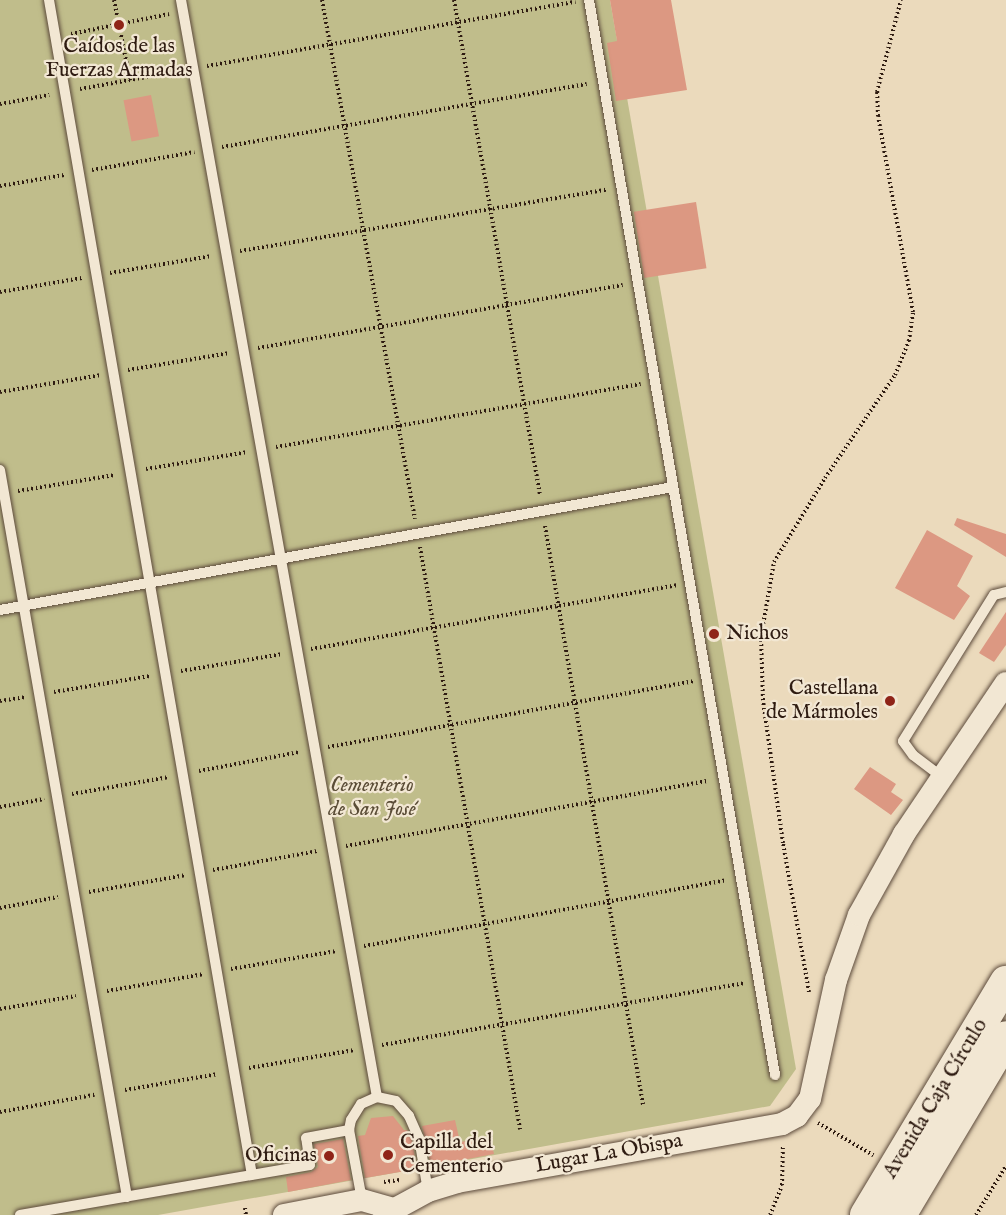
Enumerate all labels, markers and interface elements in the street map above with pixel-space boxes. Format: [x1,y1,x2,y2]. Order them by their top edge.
marker: Caídos de las Fuerzas Armadas [112,18,126,32]
place label: Caídos de las Fuerzas Armadas [45,34,193,84]
place label: Nichos [726,621,788,647]
marker: Nichos [707,627,721,641]
place label: Castellana de Mármoles [766,676,878,726]
marker: Castellana de Mármoles [883,694,897,708]
park label: Cementerio de San José [328,773,416,823]
street label: Avenida Caja Círculo [878,1015,994,1183]
street label: Lugar La Obispa [533,1129,685,1179]
place label: Capilla del Cementerio [400,1130,503,1180]
place label: Oficinas [245,1143,317,1169]
marker: Capilla del Cementerio [381,1148,395,1162]
marker: Oficinas [322,1149,336,1163]

